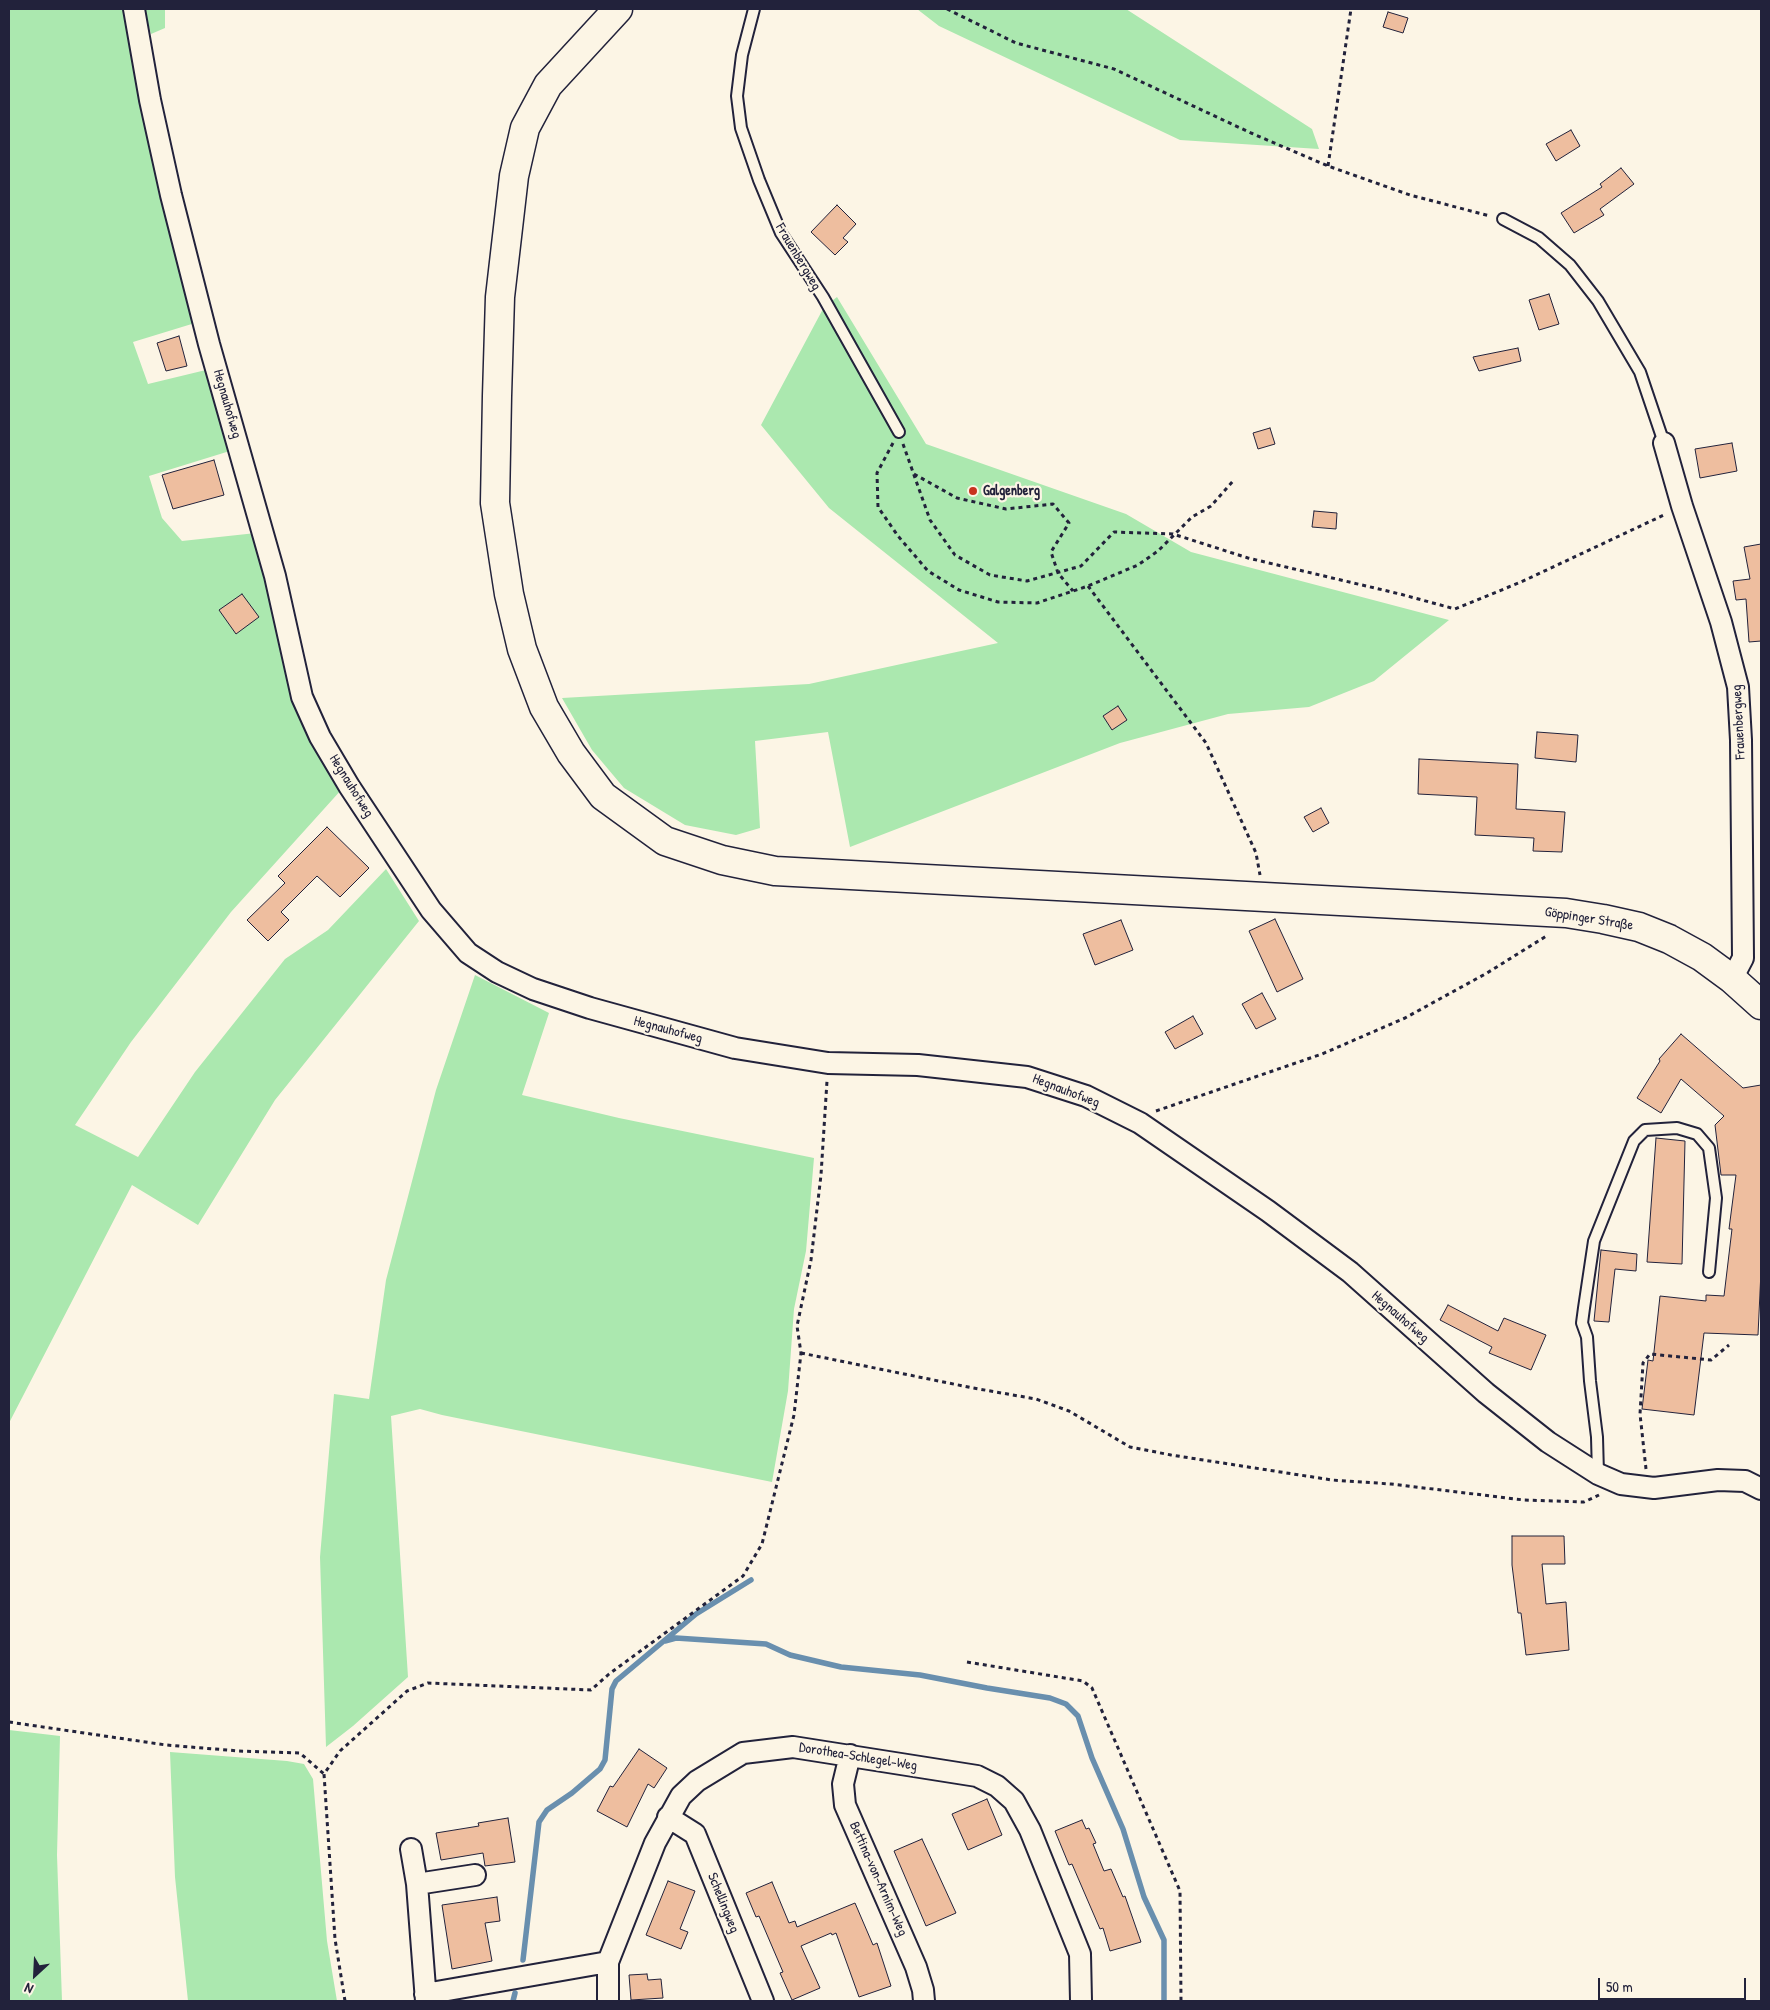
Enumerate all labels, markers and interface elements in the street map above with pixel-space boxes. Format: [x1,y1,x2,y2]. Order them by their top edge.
street label: Frauenbergweg [772,221,824,293]
street label: Hegnauhofweg [209,368,245,440]
place label: Galgenberg [983,483,1040,499]
marker: Galgenberg [967,485,979,497]
street label: Frauenbergweg [1729,684,1749,760]
street label: Hegnauhofweg [325,752,377,820]
street label: Göppinger Straße [1544,904,1634,934]
street label: Hegnauhofweg [632,1013,704,1047]
street label: Hegnauhofweg [1030,1071,1102,1111]
street label: Hegnauhofweg [1368,1288,1432,1346]
street label: Dorothea-Schlegel-Weg [798,1739,918,1775]
street label: Bettina-von-Arnim-Weg [845,1819,911,1939]
street label: Schellingweg [703,1870,743,1936]
north arrow [10,1950,60,2000]
scale bar [1600,1968,1748,2000]
text: 50 m [1606,1976,1633,1997]
text: N [21,1979,36,1999]

